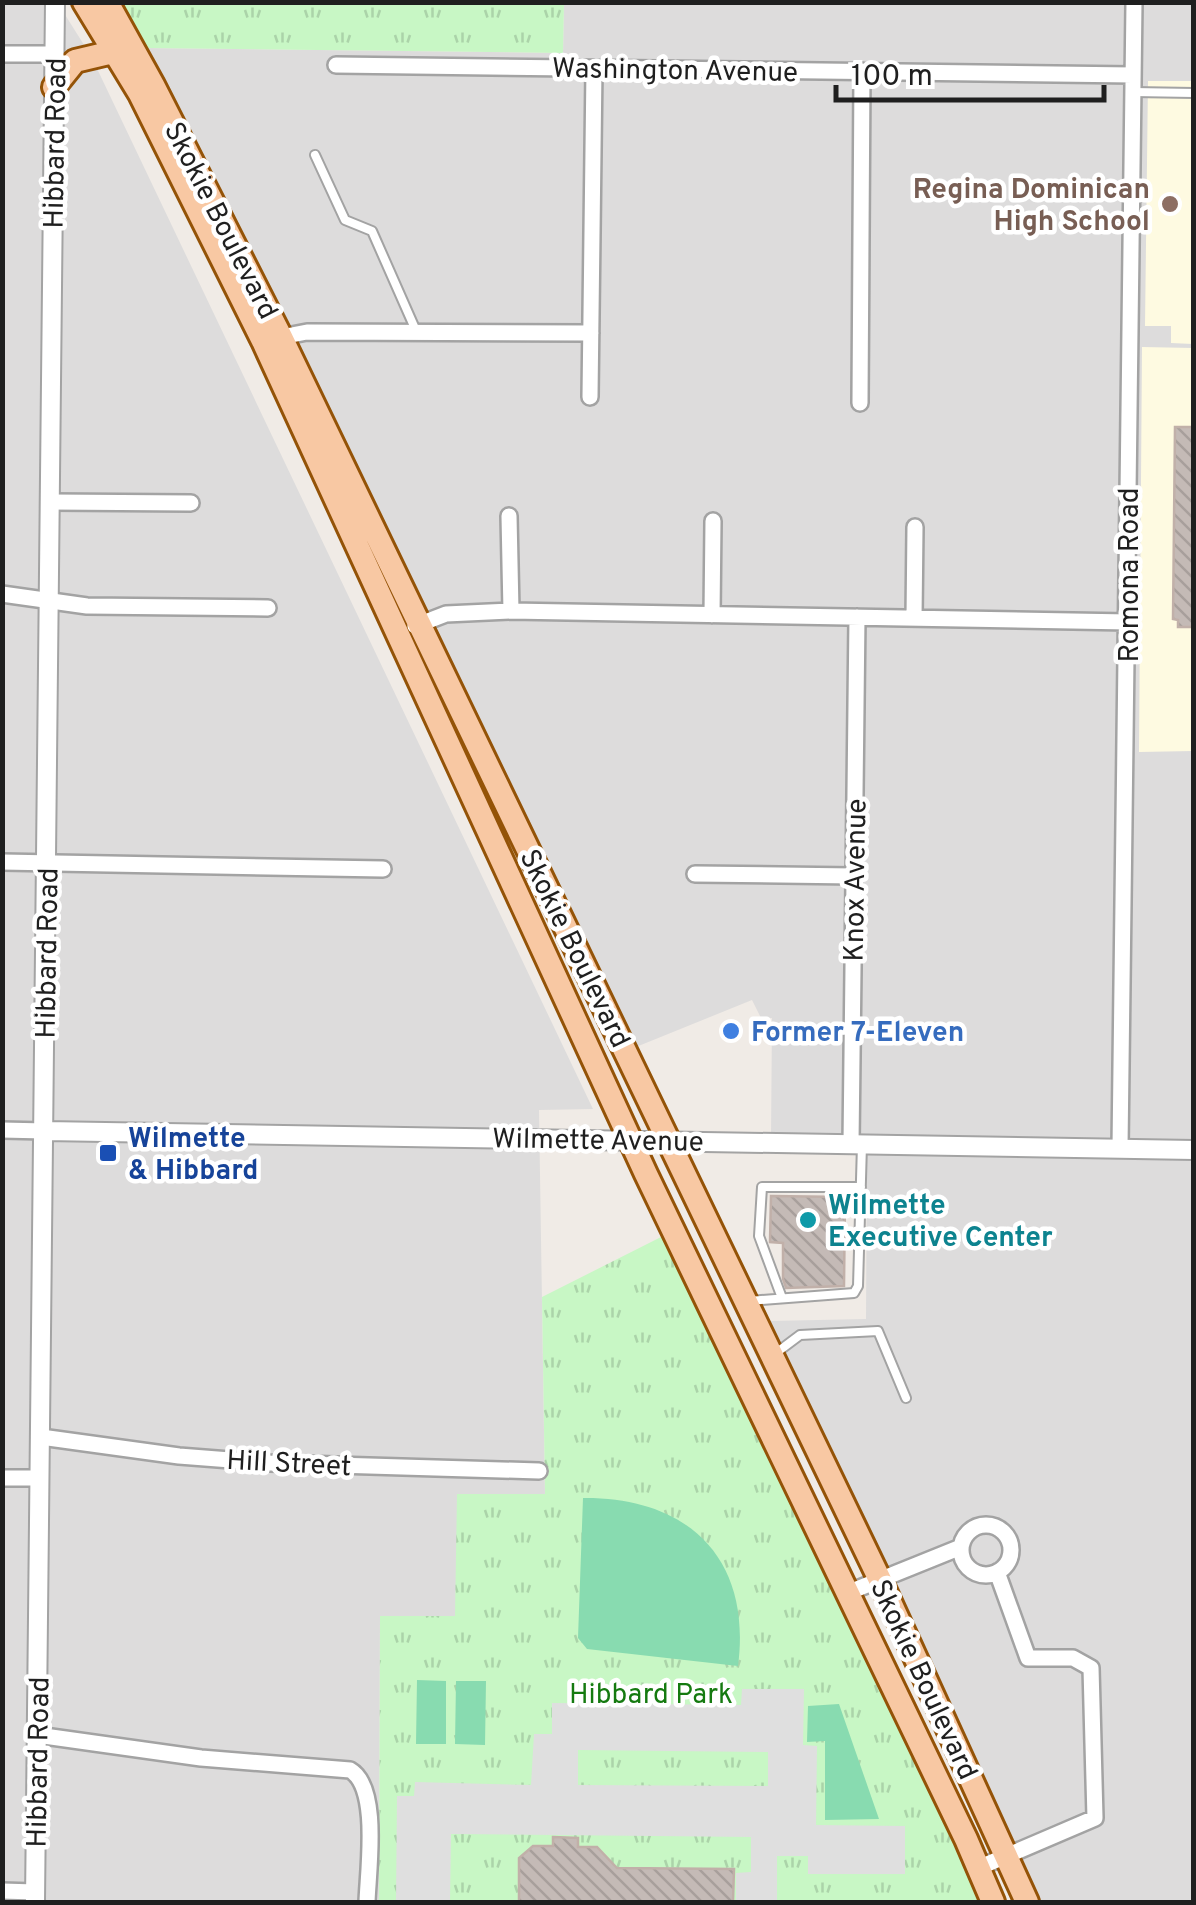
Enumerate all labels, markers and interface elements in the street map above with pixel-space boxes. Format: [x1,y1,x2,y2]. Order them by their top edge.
scale bar [836,40,1104,102]
street label: Washington Avenue [552,52,798,92]
street label: Hibbard Road [38,57,76,229]
text: 100 m [851,59,933,96]
street label: Skokie Boulevard [154,117,285,326]
place label: Regina Dominican High School [913,173,1150,241]
marker: Regina Dominican High School [1159,193,1181,215]
street label: Romona Road [1113,487,1149,663]
street label: Knox Avenue [838,798,876,962]
street label: Skokie Boulevard [510,844,637,1055]
street label: Hibbard Road [30,867,68,1039]
place label: Former 7-Eleven [751,1016,964,1052]
marker: Former 7-Eleven [720,1020,742,1042]
place label: Wilmette & Hibbard [128,1122,258,1190]
street label: Wilmette Avenue [492,1122,704,1162]
marker: Wilmette & Hibbard [97,1142,119,1164]
place label: Wilmette Executive Center [828,1189,1053,1257]
marker: Wilmette Executive Center [797,1209,819,1231]
street label: Hill Street [225,1444,352,1486]
street label: Skokie Boulevard [860,1574,984,1786]
street label: Hibbard Road [21,1676,59,1848]
park label: Hibbard Park [569,1678,733,1714]

